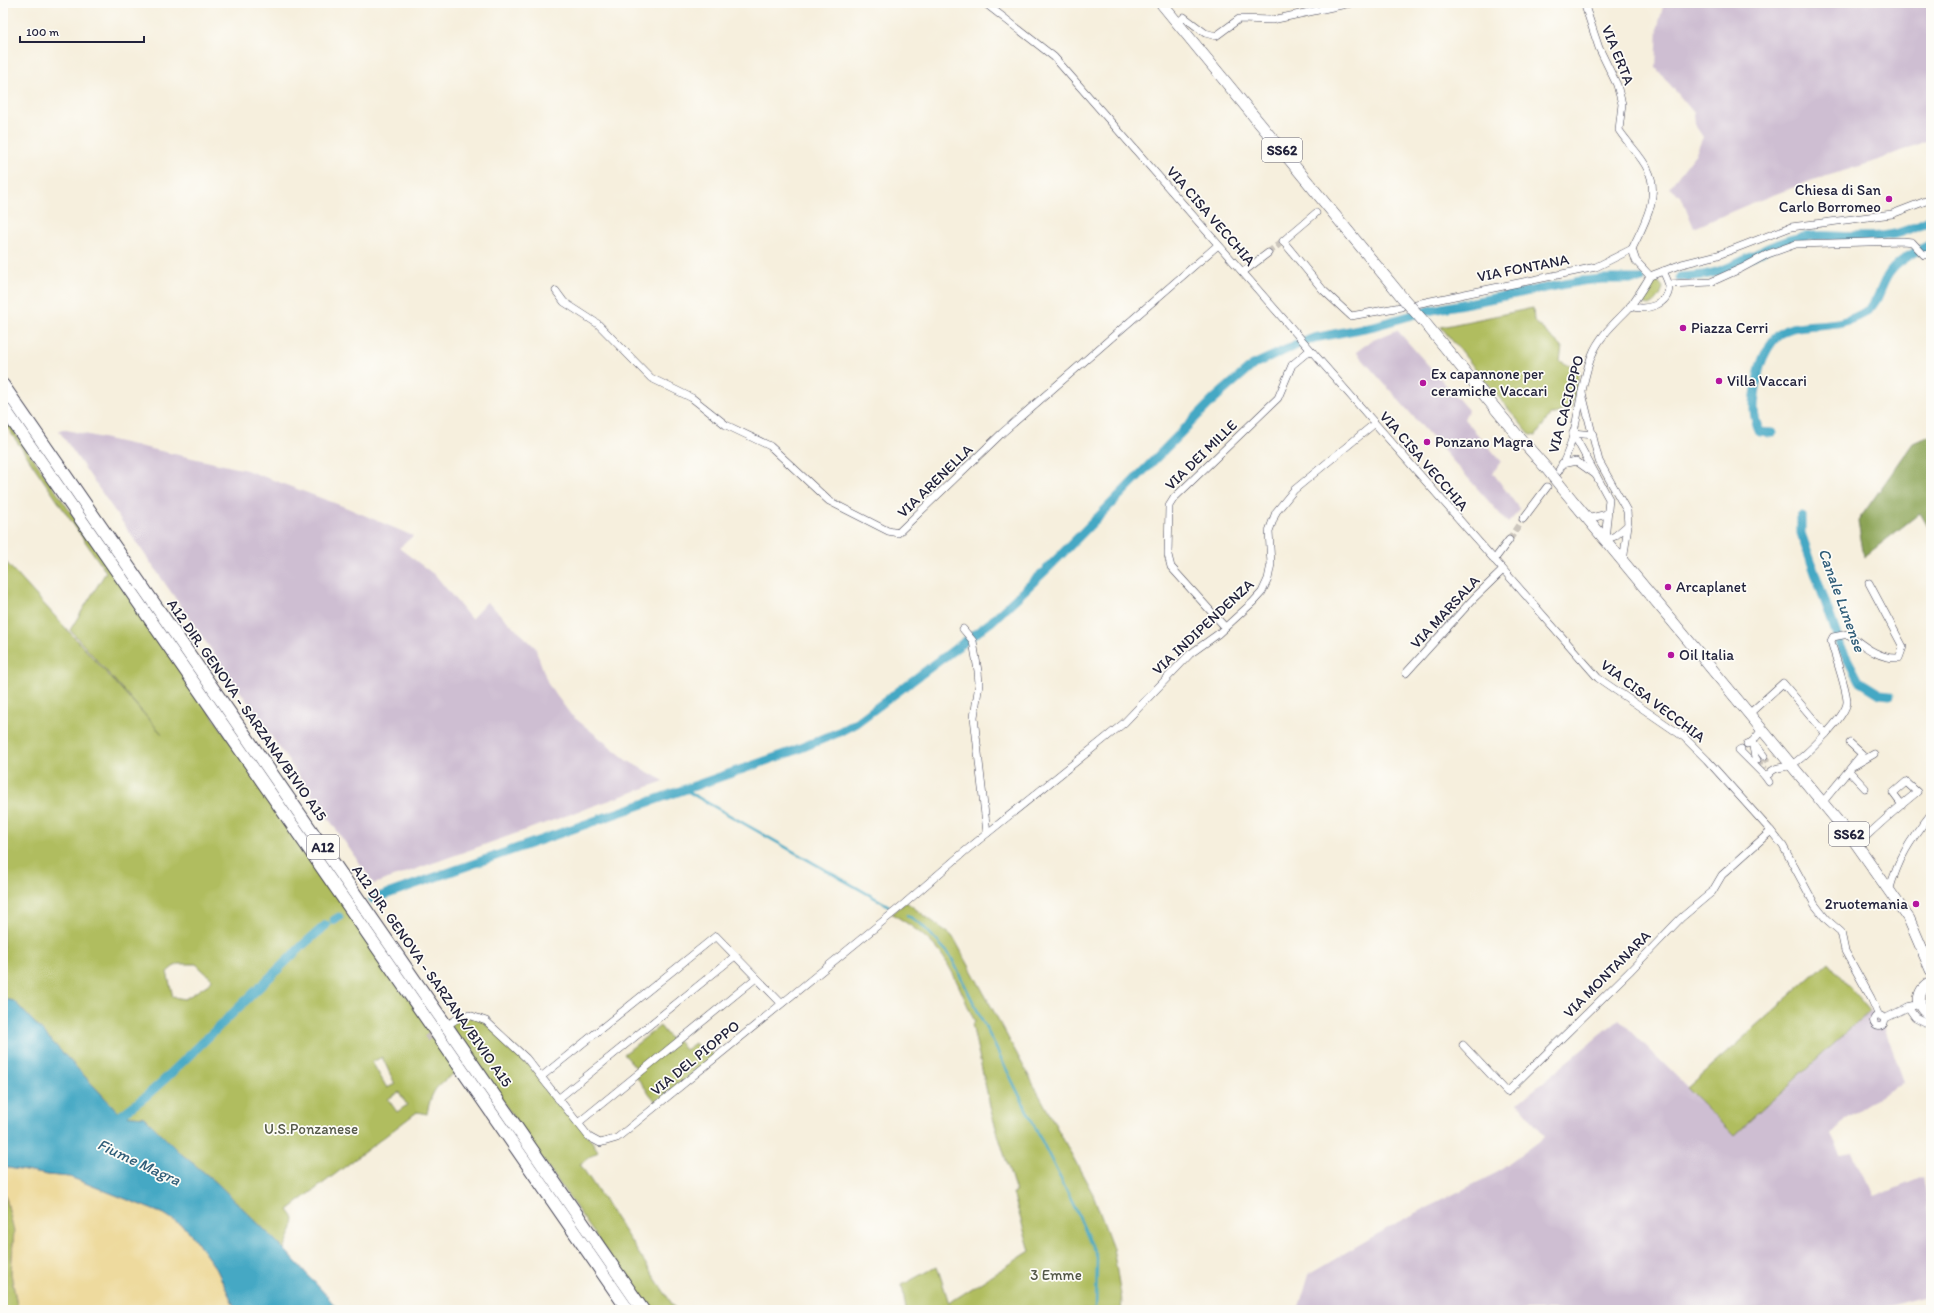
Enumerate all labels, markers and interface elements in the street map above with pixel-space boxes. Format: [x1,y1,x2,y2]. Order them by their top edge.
scale bar [20,18,144,44]
street label: VIA ERTA [1598,22,1638,88]
text: 100 m [26,25,59,39]
road number: SS62 [1262,138,1302,162]
street label: VIA CISA VECCHIA [1163,162,1259,270]
place label: Chiesa di San Carlo Borromeo [1779,181,1882,216]
marker: Chiesa di San Carlo Borromeo [1884,194,1894,204]
street label: VIA FONTANA [1476,250,1571,286]
place label: Piazza Cerri [1691,319,1768,337]
marker: Piazza Cerri [1678,323,1688,333]
street label: VIA CACIOPPO [1544,353,1588,455]
place label: Ex capannone per ceramiche Vaccari [1431,365,1547,400]
place label: Villa Vaccari [1727,372,1807,390]
marker: Villa Vaccari [1714,376,1724,386]
marker: Ex capannone per ceramiche Vaccari [1418,378,1428,388]
street label: VIA CISA VECCHIA [1376,407,1472,515]
street label: VIA DEI MILLE [1161,416,1241,494]
place label: Ponzano Magra [1435,433,1534,451]
marker: Ponzano Magra [1422,437,1432,447]
street label: VIA ARENELLA [894,440,977,521]
water label: Canale Lunense [1814,546,1870,656]
street label: VIA MARSALA [1407,571,1484,652]
street label: VIA INDIPENDENZA [1149,575,1258,679]
place label: Arcaplanet [1676,578,1747,596]
marker: Arcaplanet [1663,582,1673,592]
street label: A12 DIR. GENOVA - SARZANA/BIVIO A15 [163,596,331,825]
place label: Oil Italia [1679,646,1734,664]
marker: Oil Italia [1666,650,1676,660]
street label: VIA CISA VECCHIA [1597,656,1709,746]
road number: SS62 [1829,822,1869,846]
road number: A12 [307,835,339,859]
street label: A12 DIR. GENOVA - SARZANA/BIVIO A15 [348,862,516,1091]
place label: 2ruotemania [1825,895,1908,913]
marker: 2ruotemania [1911,899,1921,909]
street label: VIA MONTANARA [1560,926,1655,1021]
street label: VIA DEL PIOPPO [647,1017,743,1099]
park label: U.S.Ponzanese [264,1120,358,1138]
water label: Fiume Magra [94,1134,185,1190]
park label: 3 Emme [1030,1266,1082,1284]

